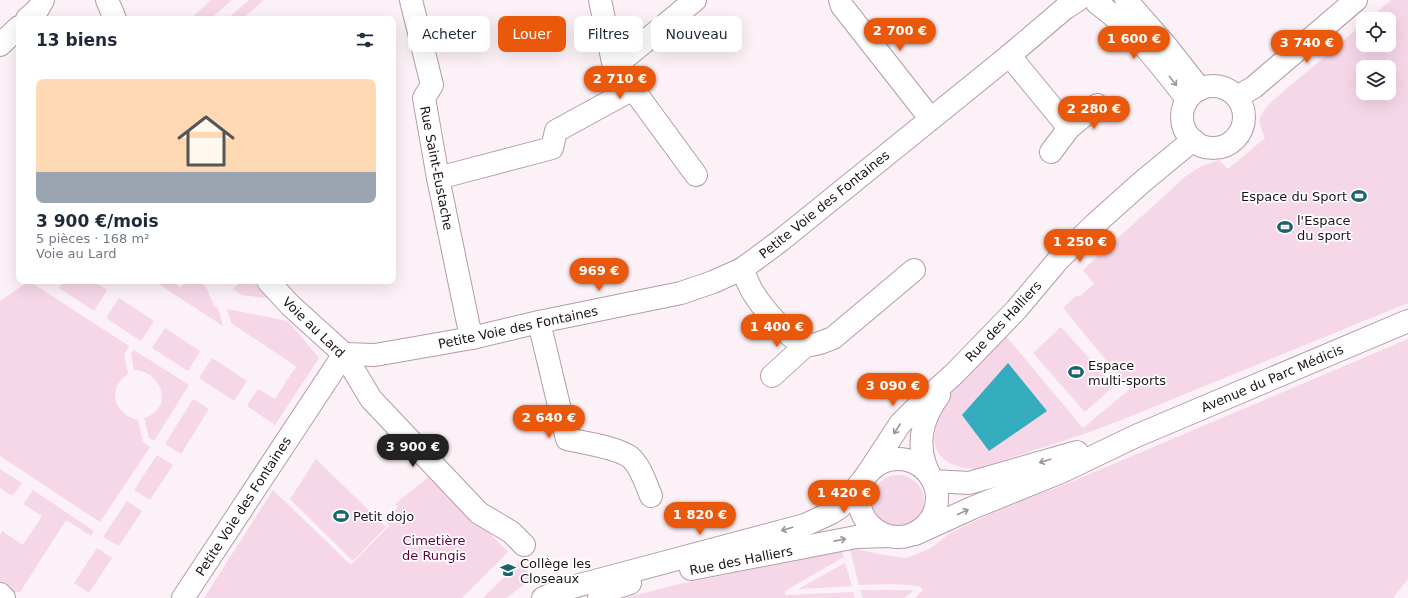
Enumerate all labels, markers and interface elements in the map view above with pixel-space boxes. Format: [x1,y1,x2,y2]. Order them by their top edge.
map controls [1356,12,1396,100]
button: locate [1356,12,1396,52]
chip: Acheter [408,16,490,52]
chip: Louer [498,16,566,52]
chip: Filtres [574,16,643,52]
chip: Nouveau [651,16,742,52]
pin: 2 700 € [863,18,937,52]
text: 2 700 € [873,23,927,38]
pin: 1 600 € [1097,26,1171,60]
icon: filters [354,29,376,51]
text: 13 biens [36,30,117,50]
pin: 3 740 € [1270,30,1344,64]
text: 1 600 € [1107,31,1161,46]
text: 3 740 € [1280,35,1334,50]
button: layers [1356,60,1396,100]
pin: 2 710 € [583,66,657,100]
text: 2 710 € [593,71,647,86]
one-way arrow [1168,75,1177,86]
pin: 2 280 € [1057,96,1131,130]
text: 2 280 € [1067,101,1121,116]
icon: home [170,105,242,177]
street label: Rue Saint-Eustache [417,105,456,232]
street label: Petite Voie des Fontaines [756,147,893,261]
sports icon: Espace du Sport [1350,187,1368,205]
place label: Espace du Sport [1241,189,1347,204]
text: 3 900 €/mois [36,211,159,231]
place label: l'Espace du sport [1297,213,1351,243]
sports icon: l'Espace du sport [1276,218,1294,236]
pin: 1 250 € [1043,229,1117,263]
text: 5 pièces · 168 m² [36,231,149,246]
text: 1 250 € [1053,234,1107,249]
text: Voie au Lard [36,246,117,261]
pin: 969 € [571,258,627,292]
text: 969 € [579,263,619,278]
street label: Rue des Halliers [962,278,1045,365]
street label: Voie au Lard [279,294,348,361]
street label: Petite Voie des Fontaines [437,303,600,352]
pin: 1 400 € [740,314,814,348]
text: 1 400 € [750,319,804,334]
street label: Avenue du Parc Médicis [1199,342,1346,415]
place label: Espace multi-sports [1088,358,1166,388]
sports icon: Espace multi-sports [1067,363,1085,381]
pin: 3 090 € [856,373,930,407]
text: 3 090 € [866,378,920,393]
pin: 2 640 € [512,405,586,439]
text: 2 640 € [522,410,576,425]
one-way arrow [893,423,901,434]
street label: Petite Voie des Fontaines [193,434,294,579]
pin: 3 900 € [376,434,450,468]
text: 3 900 € [386,439,440,454]
one-way arrow [1038,458,1051,466]
pin: 1 420 € [807,480,881,514]
text: 1 420 € [817,485,871,500]
pin: 1 820 € [663,502,737,536]
sports icon: Petit dojo [332,507,350,525]
text: 1 820 € [673,507,727,522]
one-way arrow [957,508,969,515]
place label: Petit dojo [353,509,414,524]
one-way arrow [781,526,794,534]
park label: Cimetière de Rungis [402,533,466,563]
one-way arrow [833,536,846,544]
street label: Rue des Halliers [688,543,794,578]
place label: Collège les Closeaux [520,556,591,586]
school or university icon: Collège les Closeaux [499,561,517,579]

